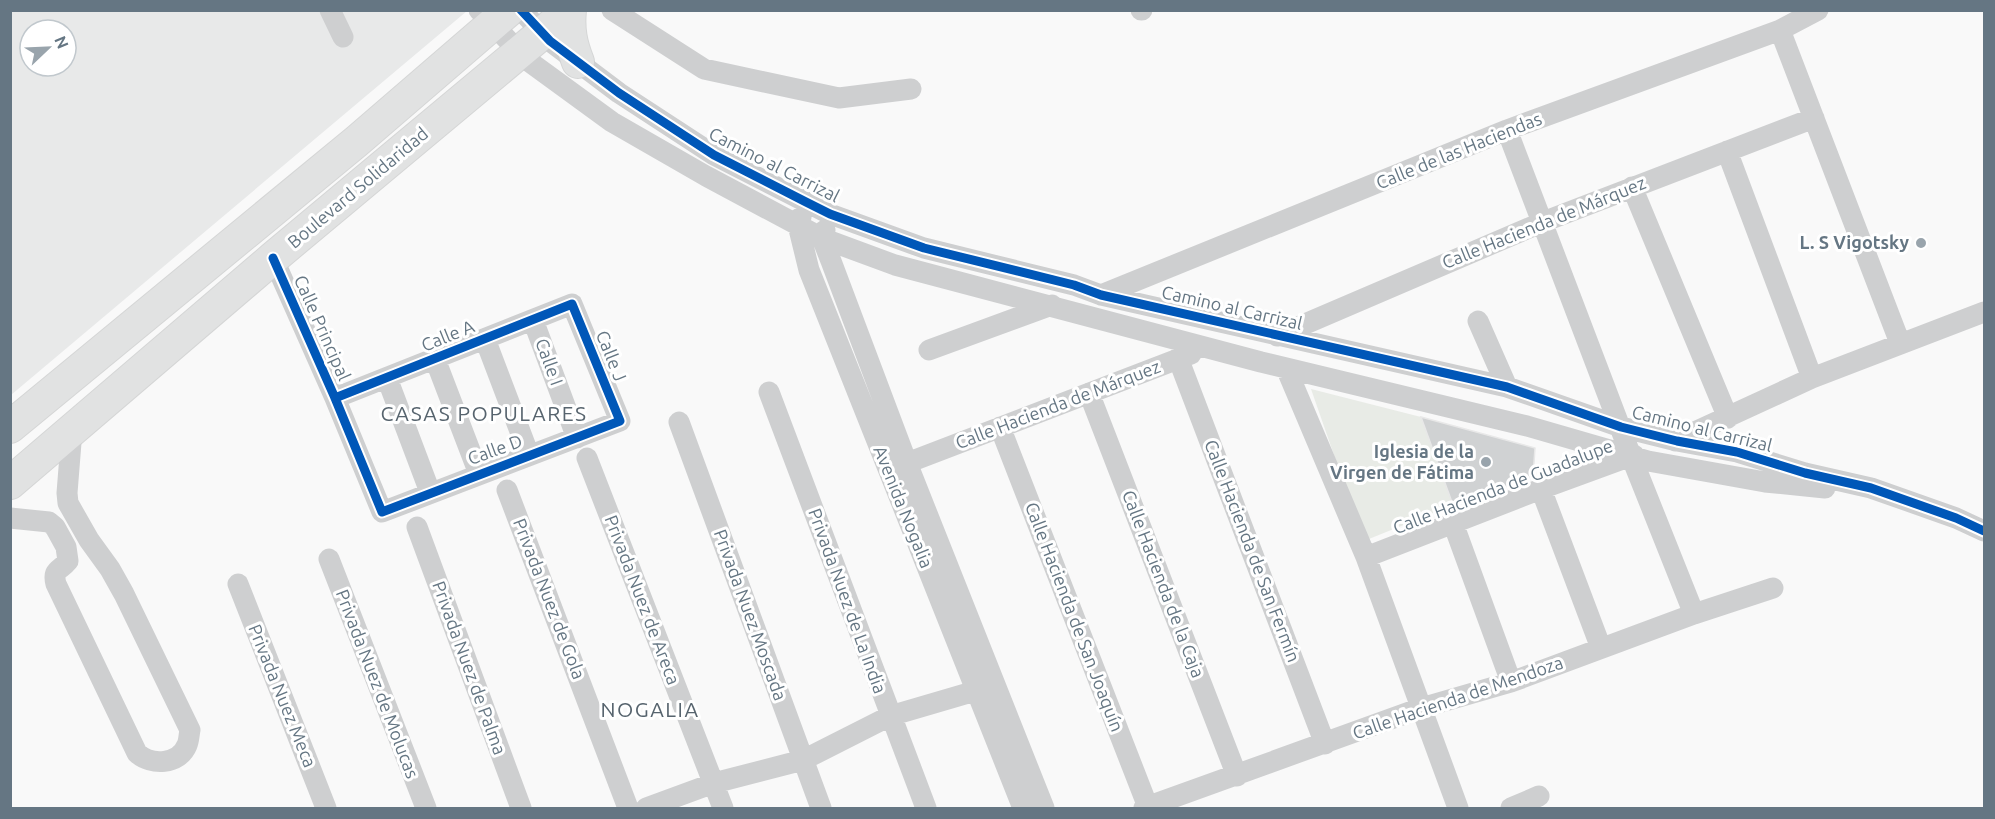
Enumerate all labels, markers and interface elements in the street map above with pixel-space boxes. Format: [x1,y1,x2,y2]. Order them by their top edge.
north arrow [18,18,78,78]
text: N [51,33,72,51]
street label: Calle de las Haciendas [1373,108,1544,192]
street label: Boulevard Solidaridad [283,123,431,252]
street label: Camino al Carrizal [706,123,843,206]
street label: Calle Hacienda de Márquez [1439,172,1648,272]
place label: L. S Vigotsky [1799,232,1909,252]
marker: L. S Vigotsky [1914,236,1928,250]
street label: Calle Principal [291,272,355,384]
street label: Camino al Carrizal [1160,281,1305,333]
street label: Calle A [418,315,477,355]
street label: Calle J [593,327,631,384]
street label: Calle I [532,335,568,388]
street label: Calle Hacienda de Márquez [952,356,1163,452]
district label: CASAS POPULARES [380,401,588,425]
street label: Camino al Carrizal [1630,401,1775,455]
street label: Calle D [465,430,525,468]
street label: Calle Hacienda de Guadalupe [1390,435,1615,537]
street label: Calle Hacienda de San Fermín [1201,437,1305,665]
place label: Iglesia de la Virgen de Fátima [1330,441,1474,482]
street label: Avenida Nogalia [870,443,938,571]
marker: Iglesia de la Virgen de Fátima [1479,455,1493,469]
street label: Calle Hacienda de la Caja [1119,487,1209,680]
street label: Calle Hacienda de San Joaquín [1022,499,1128,734]
street label: Privada Nuez de La India [805,505,891,696]
street label: Privada Nuez de Areca [601,512,685,687]
street label: Privada Nuez de Gola [510,516,590,682]
street label: Privada Nuez Moscada [711,526,791,703]
street label: Privada Nuez de Palma [429,578,511,757]
street label: Privada Nuez de Molucas [333,586,423,781]
street label: Privada Nuez Meca [245,621,321,770]
street label: Calle Hacienda de Mendoza [1350,652,1566,743]
district label: NOGALIA [600,697,700,721]

